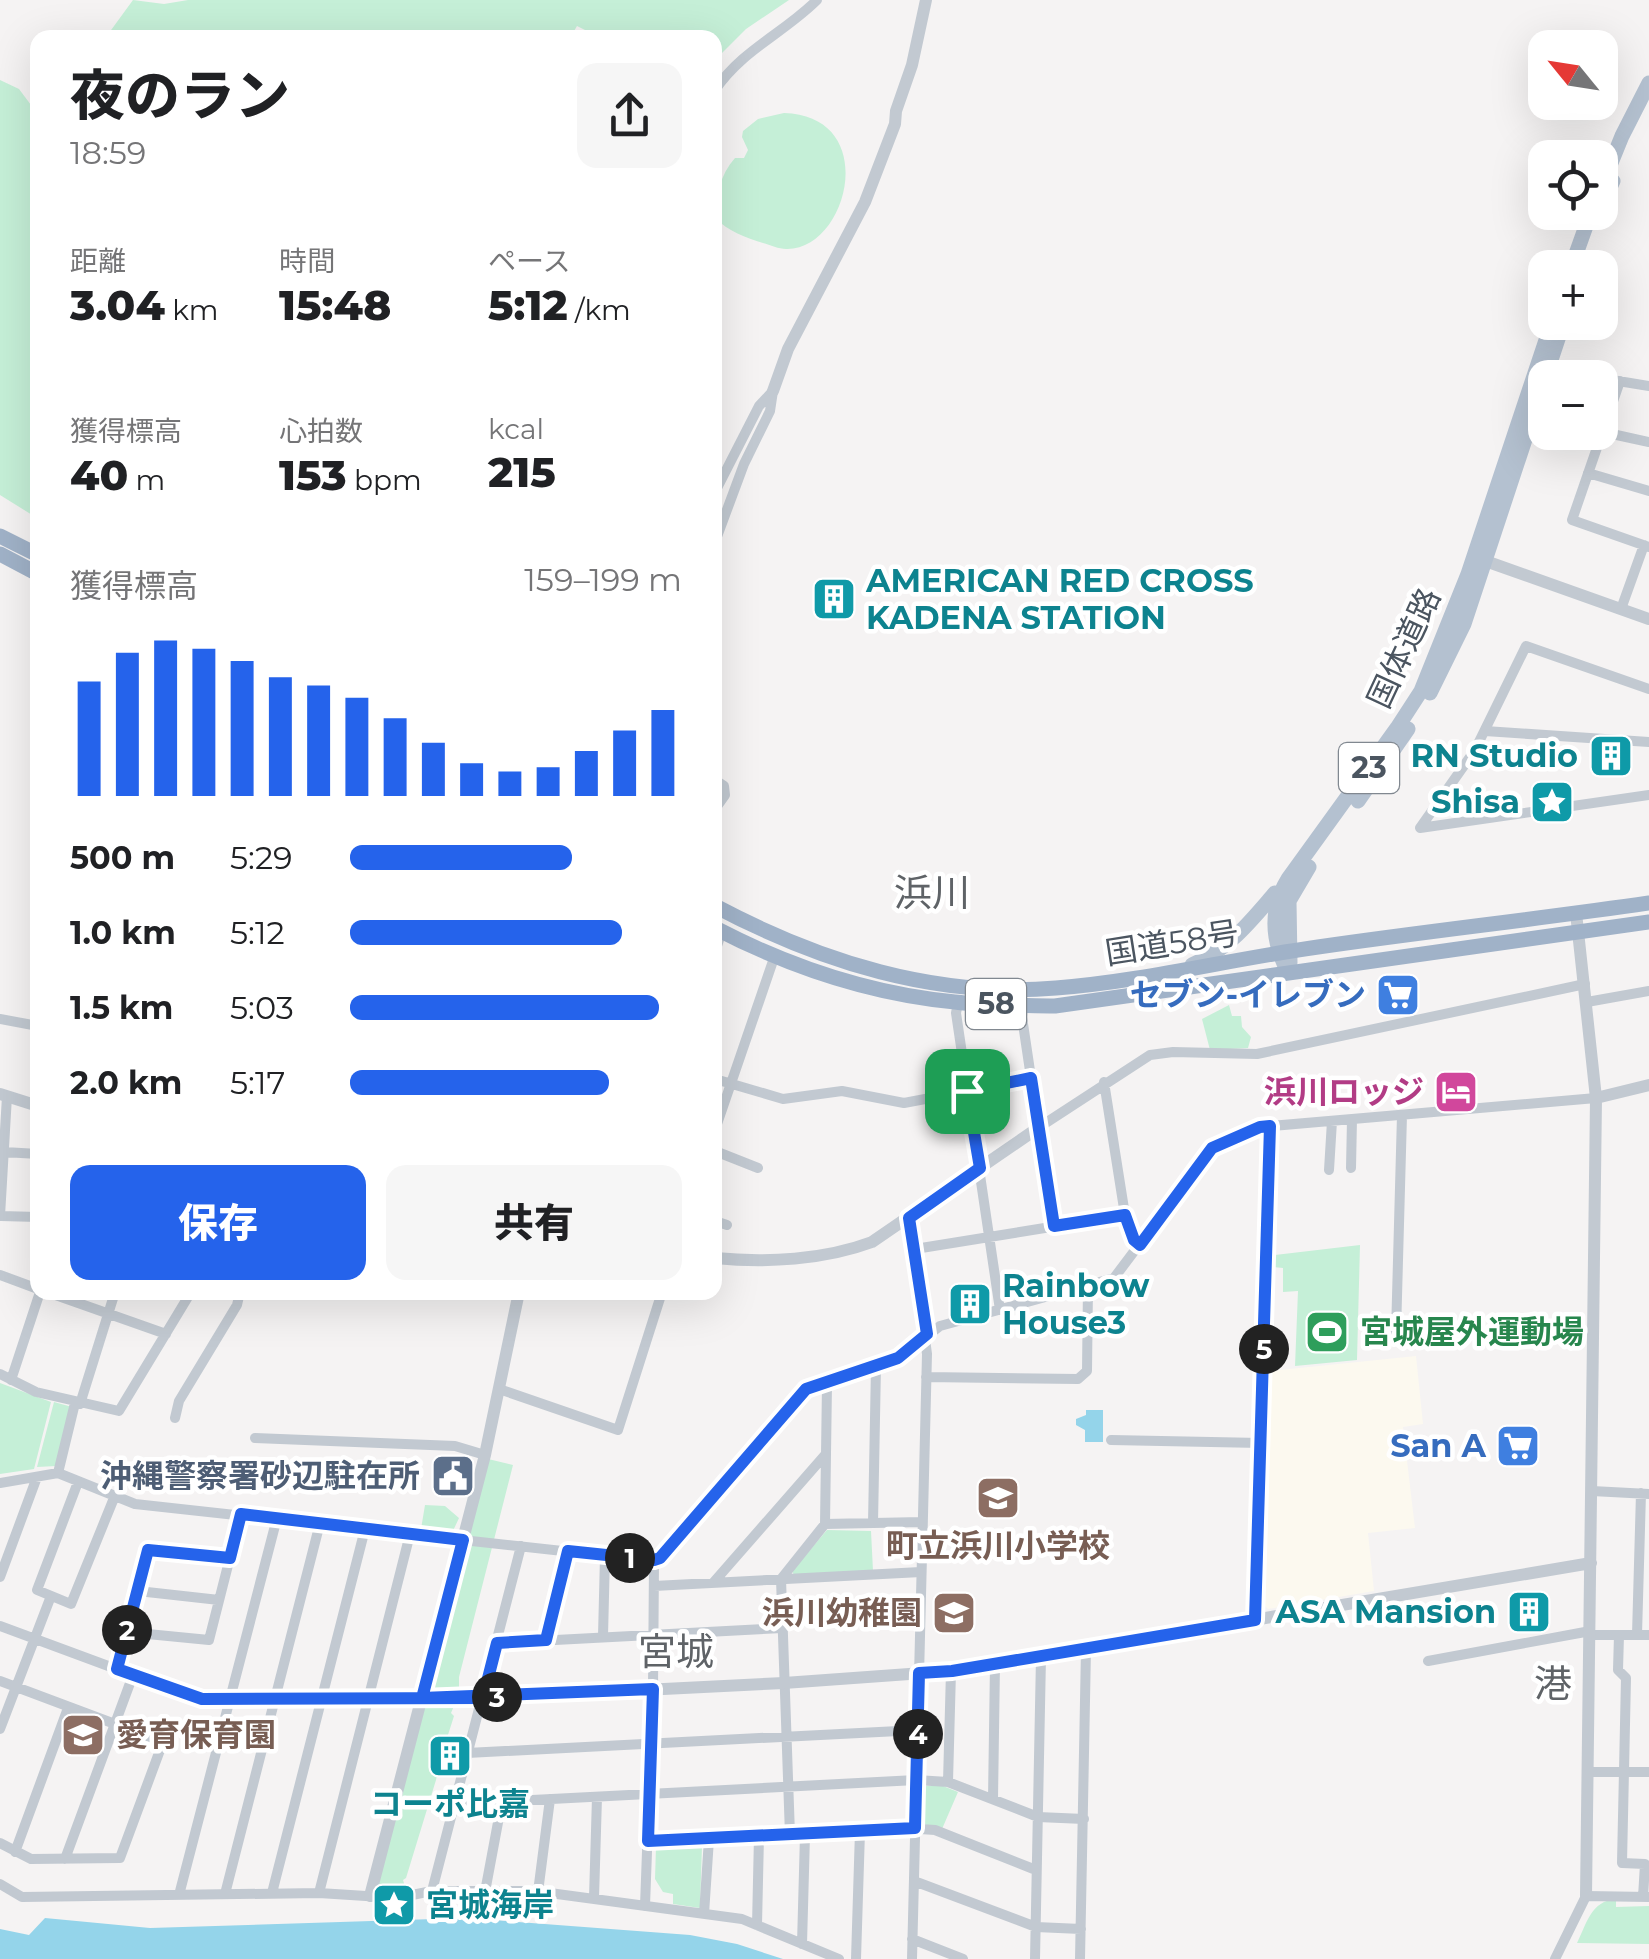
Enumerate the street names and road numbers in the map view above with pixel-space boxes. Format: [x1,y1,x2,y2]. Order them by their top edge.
street label: 国体道路 [1359,582,1448,714]
road number: 23 [1339,743,1399,793]
street label: 国道58号 [1102,913,1241,972]
road number: 58 [966,979,1026,1029]

